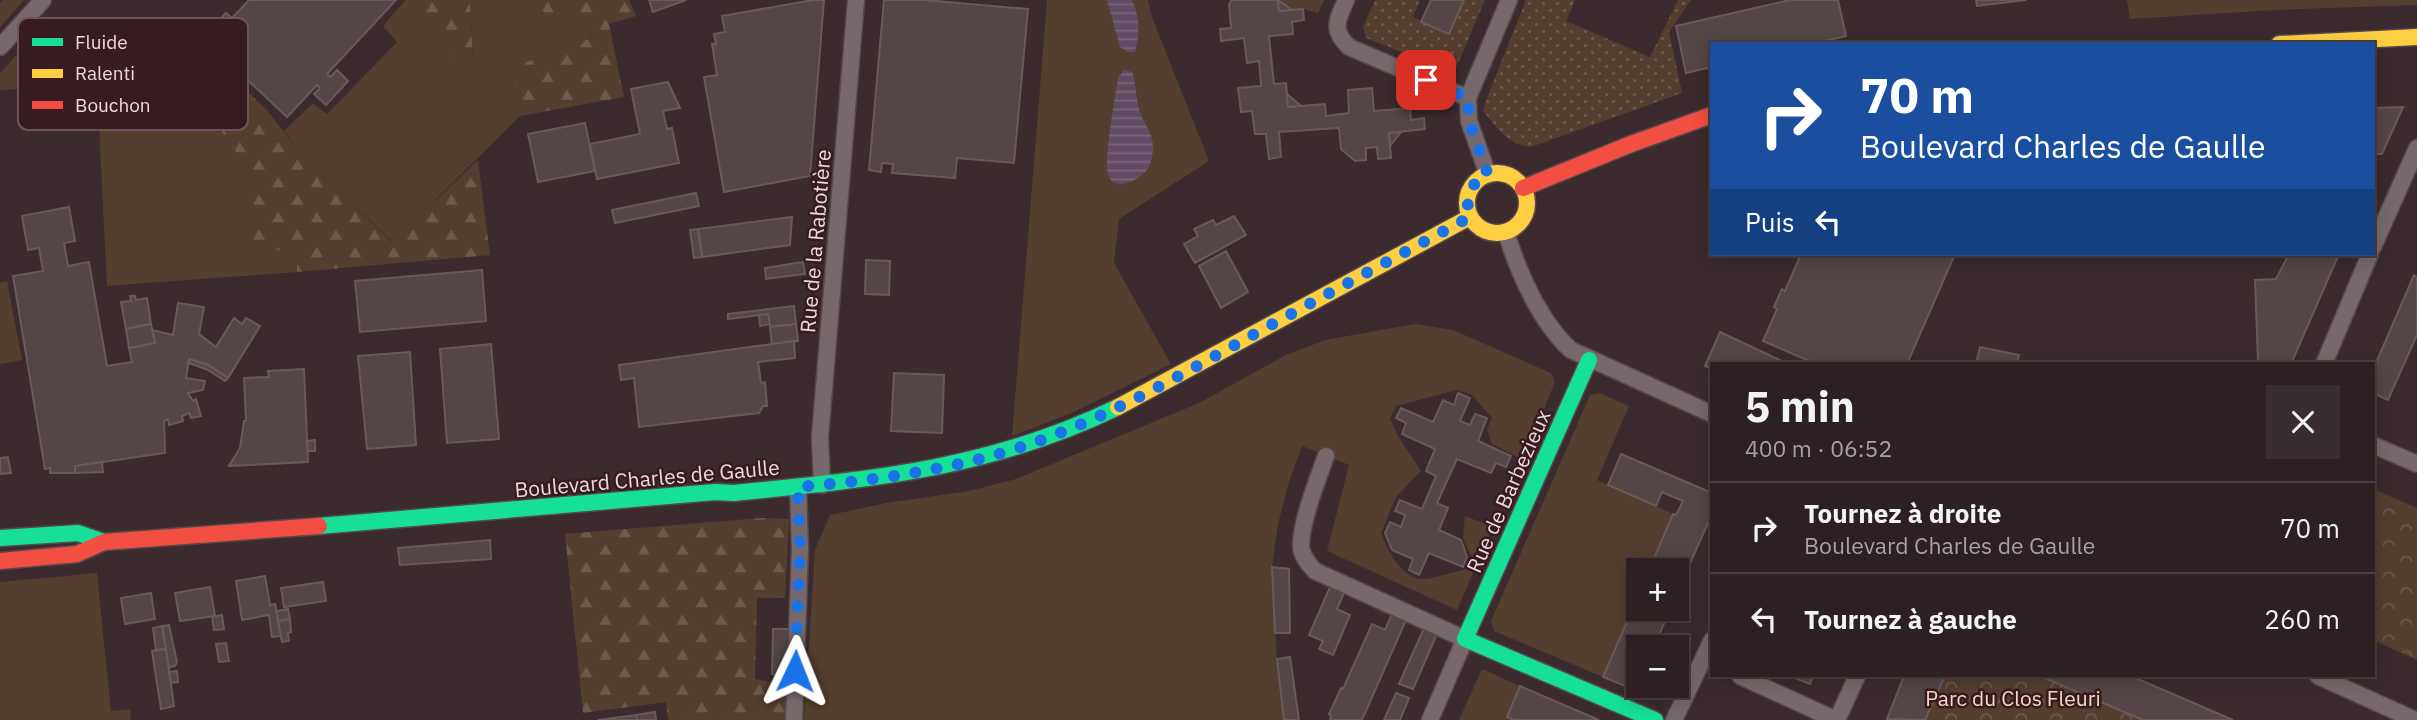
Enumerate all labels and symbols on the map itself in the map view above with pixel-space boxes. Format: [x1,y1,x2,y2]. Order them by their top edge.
legend [18,18,248,130]
text: Fluide [75,30,128,54]
pin [1396,50,1456,110]
text: Ralenti [75,61,135,85]
text: Bouchon [75,93,151,117]
street label: Rue de la Rabotière [793,148,837,334]
street label: Rue de Barbezieux [1459,405,1557,577]
street label: Boulevard Charles de Gaulle [513,452,781,504]
position arrow [758,634,832,708]
park label: Parc du Clos Fleuri [1925,684,2101,712]

